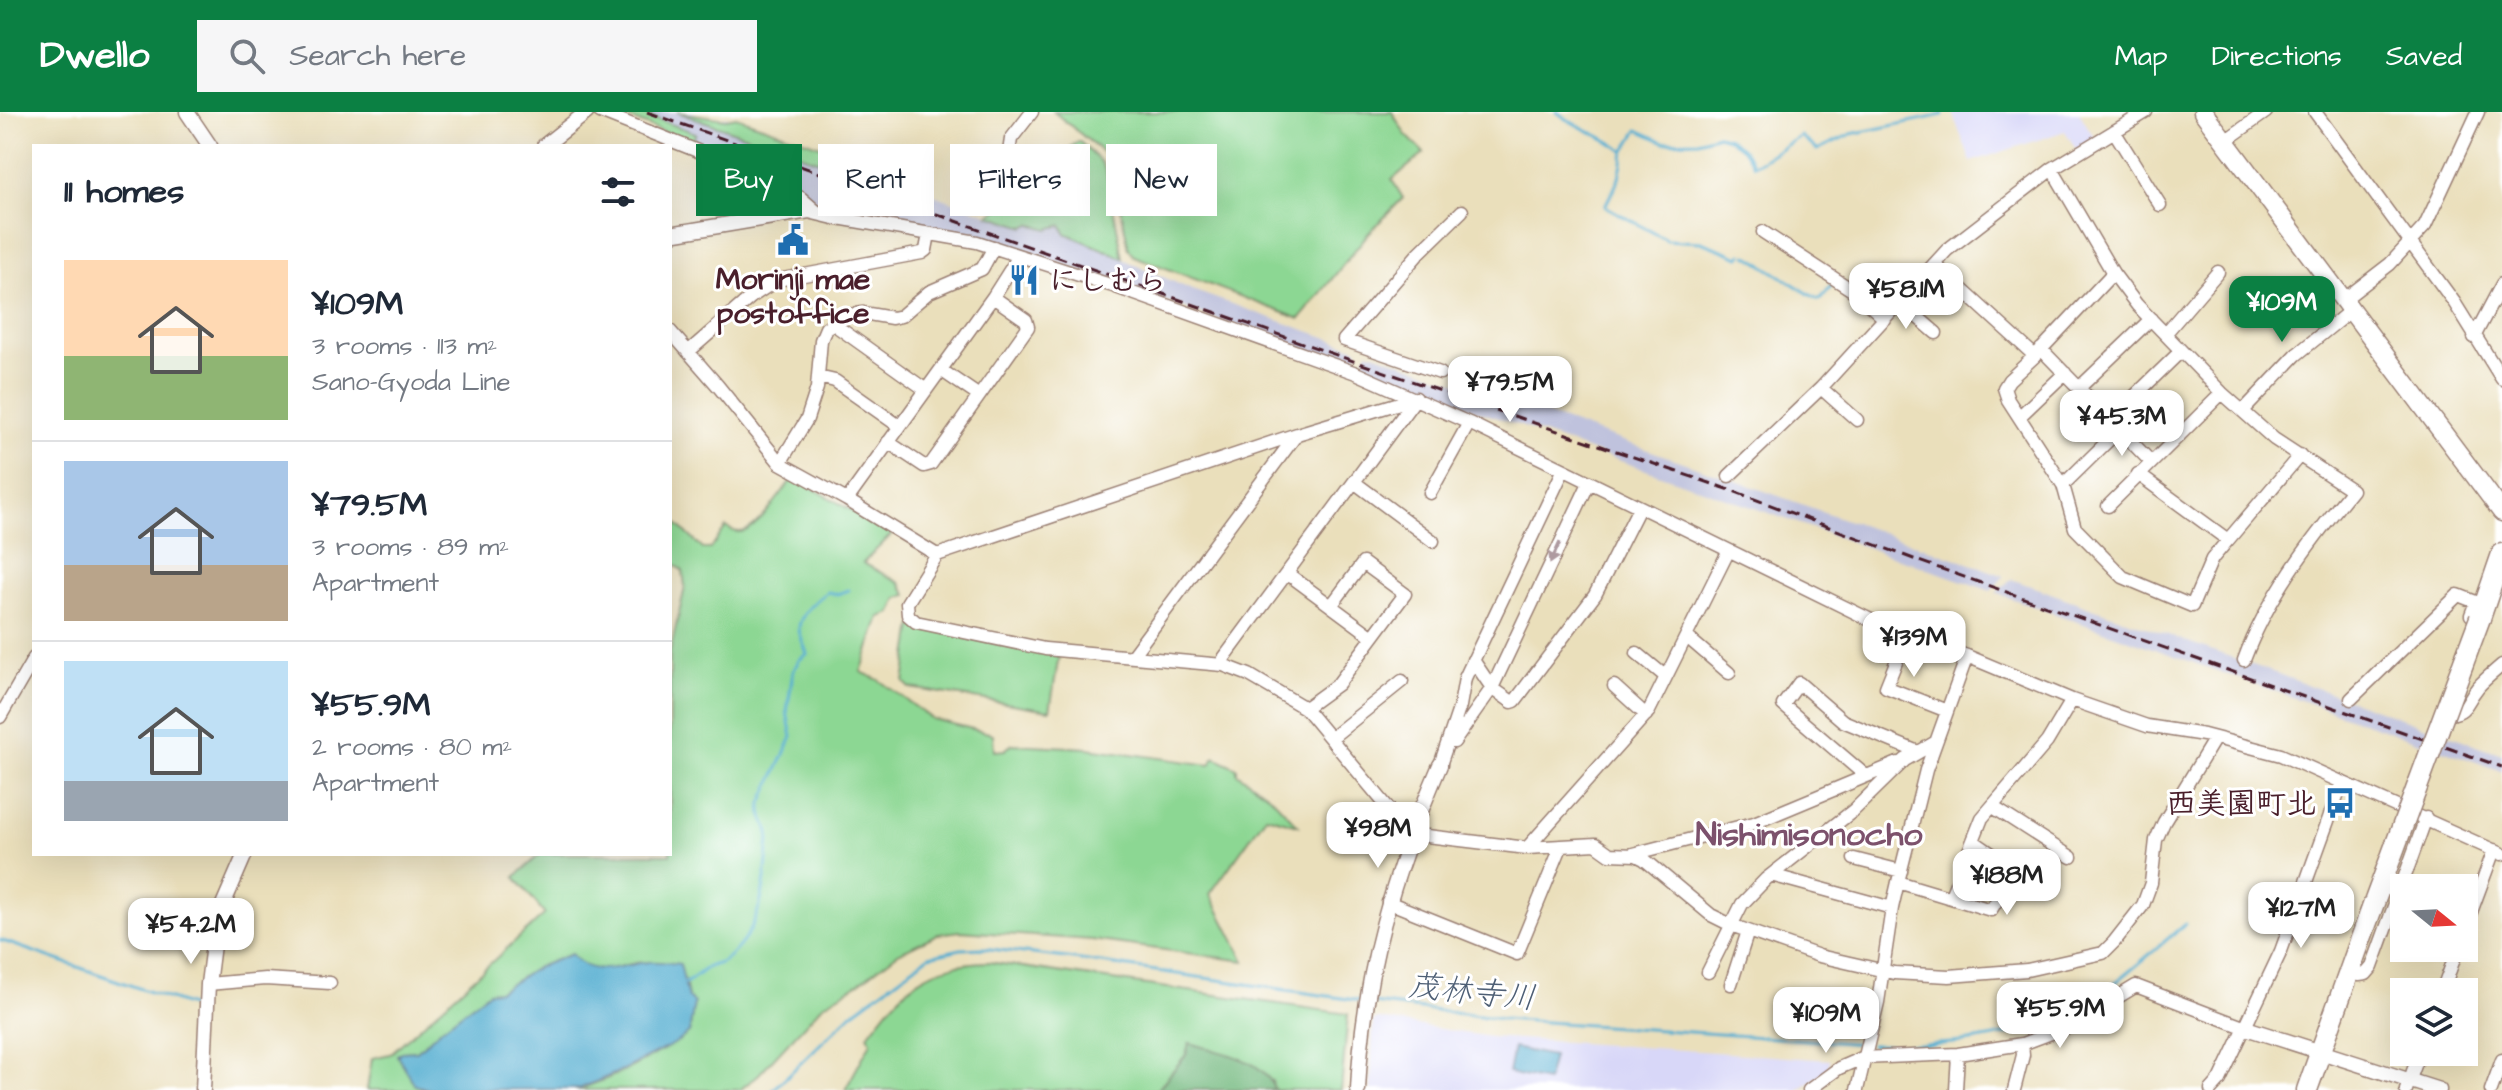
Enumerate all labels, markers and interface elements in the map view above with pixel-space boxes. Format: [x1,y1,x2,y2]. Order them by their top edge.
search box [197,20,757,92]
text: Dwello [40,30,149,82]
icon: search [225,34,269,78]
text: Search here [289,35,466,77]
text: Map [2115,37,2168,76]
text: Directions [2212,37,2342,76]
text: Saved [2386,37,2462,76]
chip: Buy [696,144,802,216]
chip: Rent [818,144,934,216]
chip: Filters [950,144,1090,216]
chip: New [1106,144,1217,216]
text: 11 homes [64,168,184,216]
icon: filters [596,170,640,214]
public building icon: Morinji mae postoffice [776,223,810,257]
place label: Morinji mae postoffice [716,259,870,336]
place label: にしむら [1048,260,1168,302]
restaurant icon: にしむら [1007,263,1041,297]
pin: ¥58.1M [1841,263,1971,331]
text: ¥58.1M [1867,271,1945,307]
pin: ¥109M [2226,276,2338,344]
text: ¥109M [312,280,403,328]
text: ¥109M [2247,284,2317,320]
icon: home [128,292,224,388]
text: 3 rooms · 113 m² [312,328,497,364]
pin: ¥79.5M [1445,356,1575,424]
text: Sano-Gyoda Line [312,364,511,400]
text: ¥79.5M [1466,364,1554,400]
pin: ¥45.3M [2057,390,2187,458]
text: ¥45.3M [2078,398,2166,434]
text: ¥79.5M [312,481,427,529]
icon: home [128,493,224,589]
text: 3 rooms · 89 m² [312,529,509,565]
one-way arrow [1548,542,1562,565]
text: Apartment [312,565,439,601]
pin: ¥139M [1858,611,1970,679]
text: ¥139M [1881,619,1947,655]
text: ¥55.9M [312,681,431,729]
icon: home [128,693,224,789]
text: 2 rooms · 80 m² [312,729,512,765]
text: Apartment [312,765,439,801]
place label: 西美園町北 [2166,783,2316,825]
bus stop icon: 西美園町北 [2323,786,2357,820]
pin: ¥98M [1331,802,1425,870]
text: ¥98M [1344,810,1412,846]
district label: Nishimisonocho [1696,811,1923,859]
pin: ¥188M [1951,849,2063,917]
text: ¥188M [1971,857,2043,893]
north arrow [2390,874,2478,962]
map controls [2390,874,2478,1066]
pin: ¥127M [2245,882,2357,950]
text: ¥127M [2266,890,2336,926]
pin: ¥54.2M [126,898,256,966]
text: ¥54.2M [146,906,236,942]
water label: 茂林寺川 [1406,963,1538,1022]
button: layers [2390,978,2478,1066]
pin: ¥55.9M [1995,982,2125,1050]
pin: ¥109M [1770,987,1882,1055]
text: ¥55.9M [2015,990,2105,1026]
text: ¥109M [1791,995,1861,1031]

